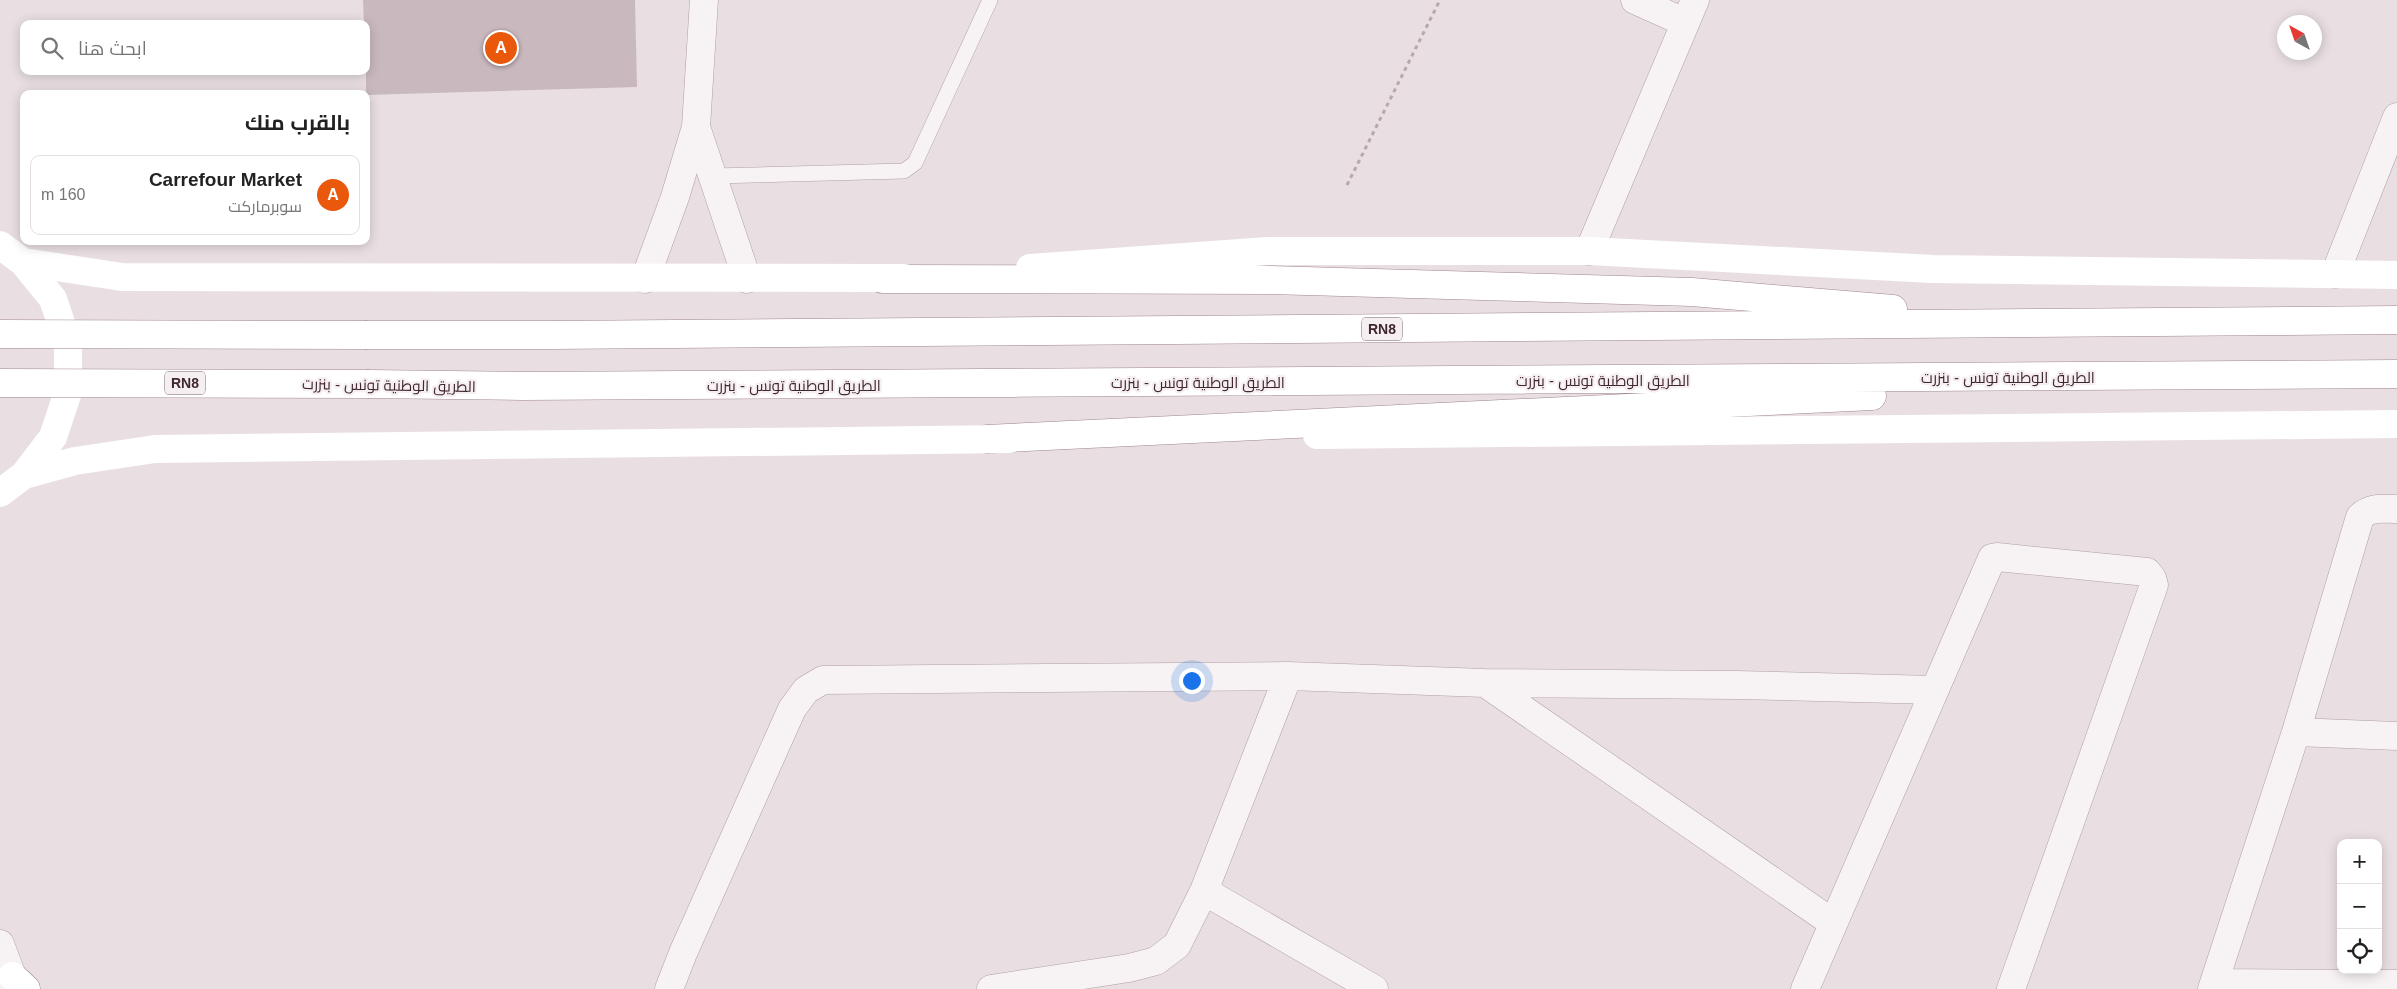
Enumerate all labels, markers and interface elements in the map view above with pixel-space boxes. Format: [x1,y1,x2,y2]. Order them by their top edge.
north arrow [2277,15,2322,60]
search box [20,20,370,75]
pin: A [485,29,517,67]
icon: search [38,34,66,62]
text: ابحث هنا [78,38,147,59]
text: بالقرب منك [245,111,350,134]
text: Carrefour Market [149,169,302,190]
text: 160 m [41,186,85,203]
text: A [327,186,339,203]
text: سوبرماركت [228,198,302,215]
road number: RN8 [1362,318,1402,340]
street label: الطريق الوطنية تونس - بنزرت [1921,369,2095,388]
road number: RN8 [165,372,205,394]
street label: الطريق الوطنية تونس - بنزرت [1516,372,1690,391]
street label: الطريق الوطنية تونس - بنزرت [1111,374,1285,393]
street label: الطريق الوطنية تونس - بنزرت [302,375,476,397]
street label: الطريق الوطنية تونس - بنزرت [707,377,881,396]
your location [1179,668,1205,694]
map controls [2337,839,2382,974]
button: + [2337,839,2382,884]
button: − [2337,884,2382,929]
button: locate [2337,929,2382,974]

